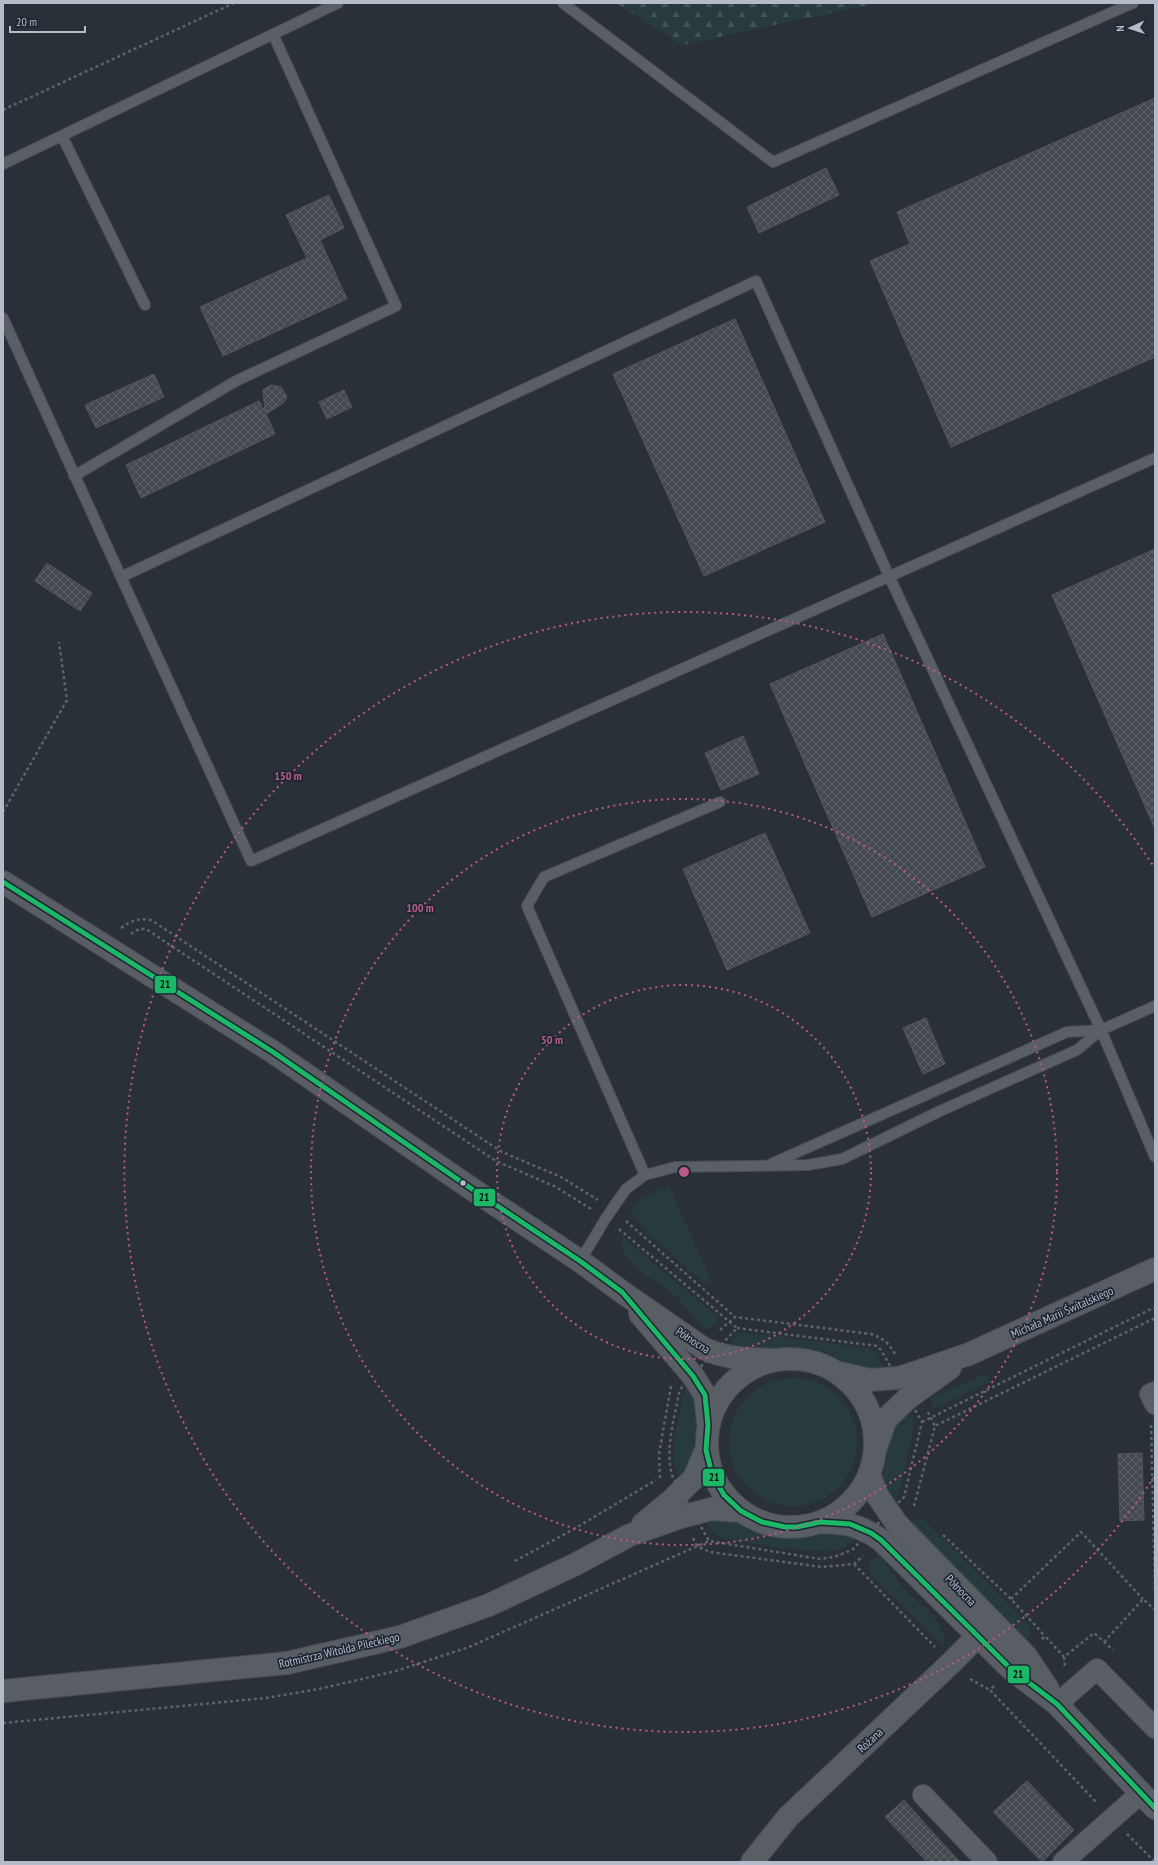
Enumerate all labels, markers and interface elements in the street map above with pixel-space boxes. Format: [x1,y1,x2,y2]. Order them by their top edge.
scale bar [10,8,85,34]
north arrow [1110,8,1150,48]
text: 20 m [16,14,37,29]
text: N [1113,25,1127,32]
text: 150 m [274,768,302,783]
text: 100 m [406,900,434,915]
line badge: 21 [154,975,177,994]
text: 21 [160,977,170,991]
text: 50 m [541,1032,563,1047]
centre of rings [677,1165,691,1179]
unlabelled marker [458,1178,468,1188]
line badge: 21 [473,1188,496,1207]
text: 21 [479,1190,489,1204]
street label: Michała Marii Świtalskiego [1008,1283,1116,1341]
street label: Północna [673,1323,713,1357]
line badge: 21 [702,1468,725,1487]
text: 21 [709,1470,719,1484]
street label: Północna [942,1571,980,1609]
street label: Rotmistrza Witolda Pileckiego [277,1629,401,1671]
line badge: 21 [1007,1665,1030,1684]
text: 21 [1013,1667,1023,1681]
street label: Różana [854,1724,886,1756]

